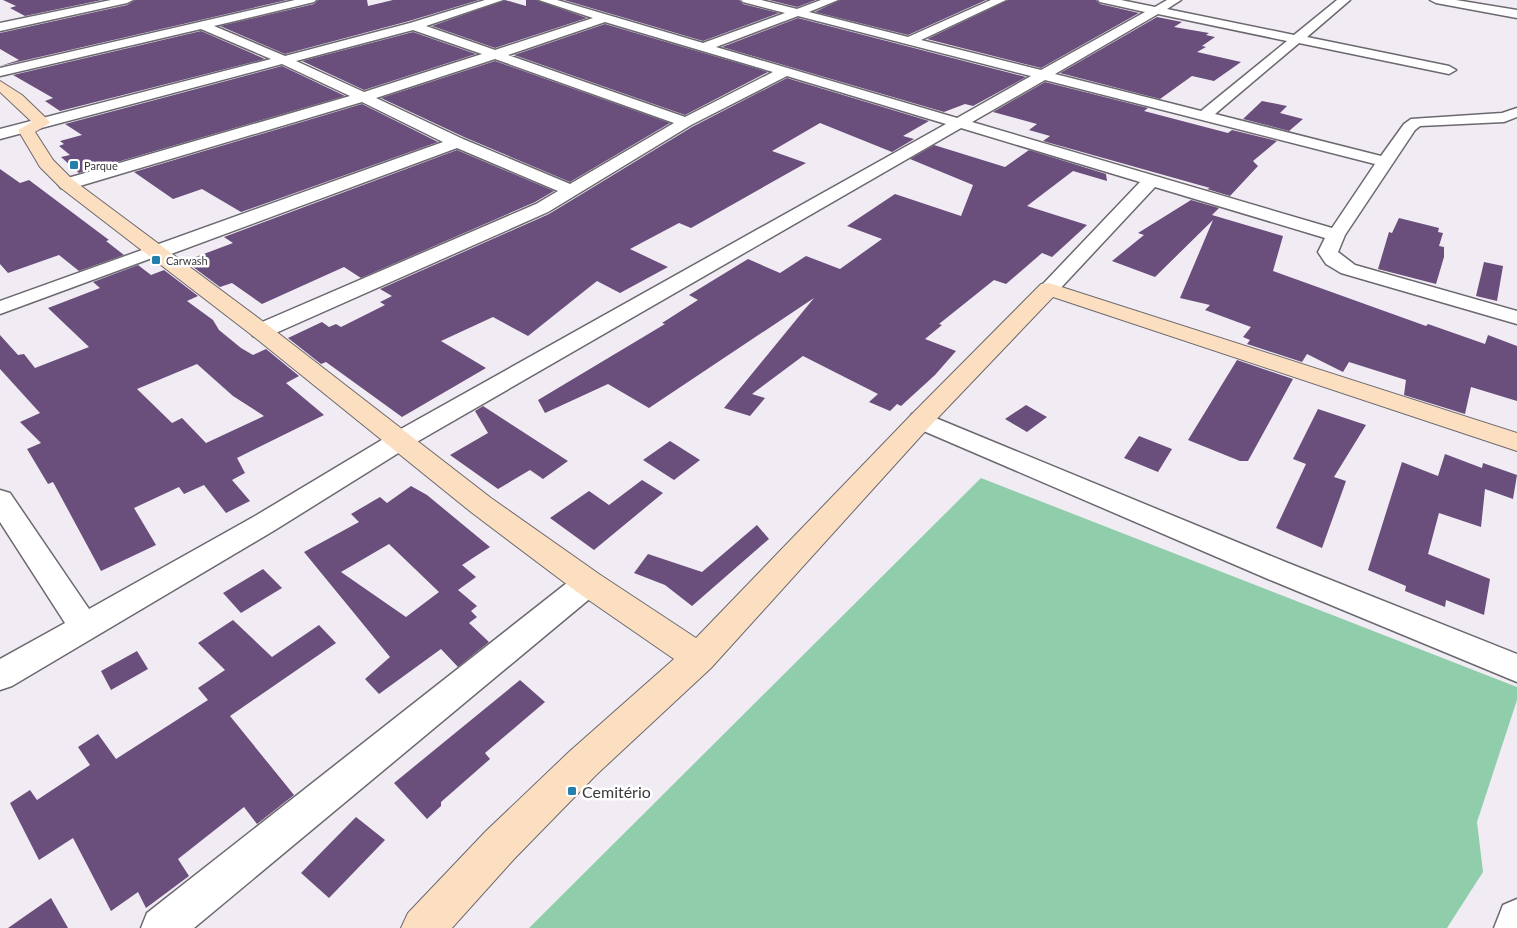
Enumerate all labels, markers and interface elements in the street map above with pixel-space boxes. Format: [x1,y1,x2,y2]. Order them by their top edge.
marker: Parque [68,159,80,171]
place label: Parque [84,159,118,172]
marker: Carwash [150,254,162,266]
place label: Carwash [166,254,208,267]
place label: Cemitério [582,782,651,801]
marker: Cemitério [566,785,578,797]

